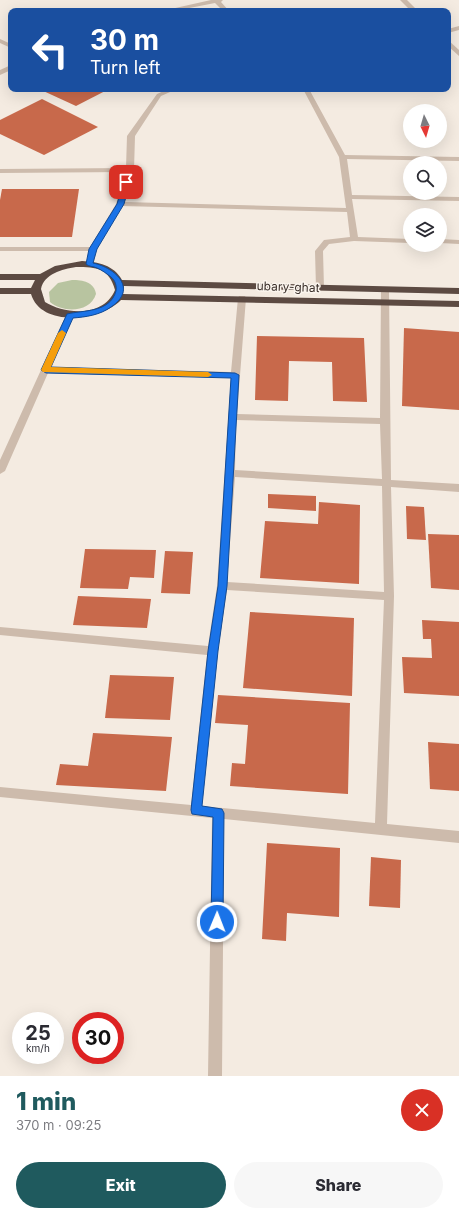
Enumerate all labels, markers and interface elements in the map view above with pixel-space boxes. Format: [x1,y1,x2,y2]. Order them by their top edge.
text: 30 m [90,23,159,57]
icon: left [24,24,76,76]
text: Turn left [90,57,160,78]
north arrow [403,104,447,148]
map controls [403,104,447,252]
button: search [403,156,447,200]
pin [109,165,143,199]
icon: arrive [115,171,137,193]
button: layers [403,208,447,252]
street label: ubary-ghat [256,278,320,295]
position arrow [196,901,238,943]
speed limit sign: 30 [72,1012,124,1064]
text: 25 [25,1021,51,1045]
text: km/h [26,1042,50,1054]
text: 1 min [16,1087,76,1116]
button: close [401,1089,443,1131]
text: 370 m · 09:25 [16,1117,101,1133]
button: Exit [16,1162,226,1208]
button: Share [234,1162,443,1208]

